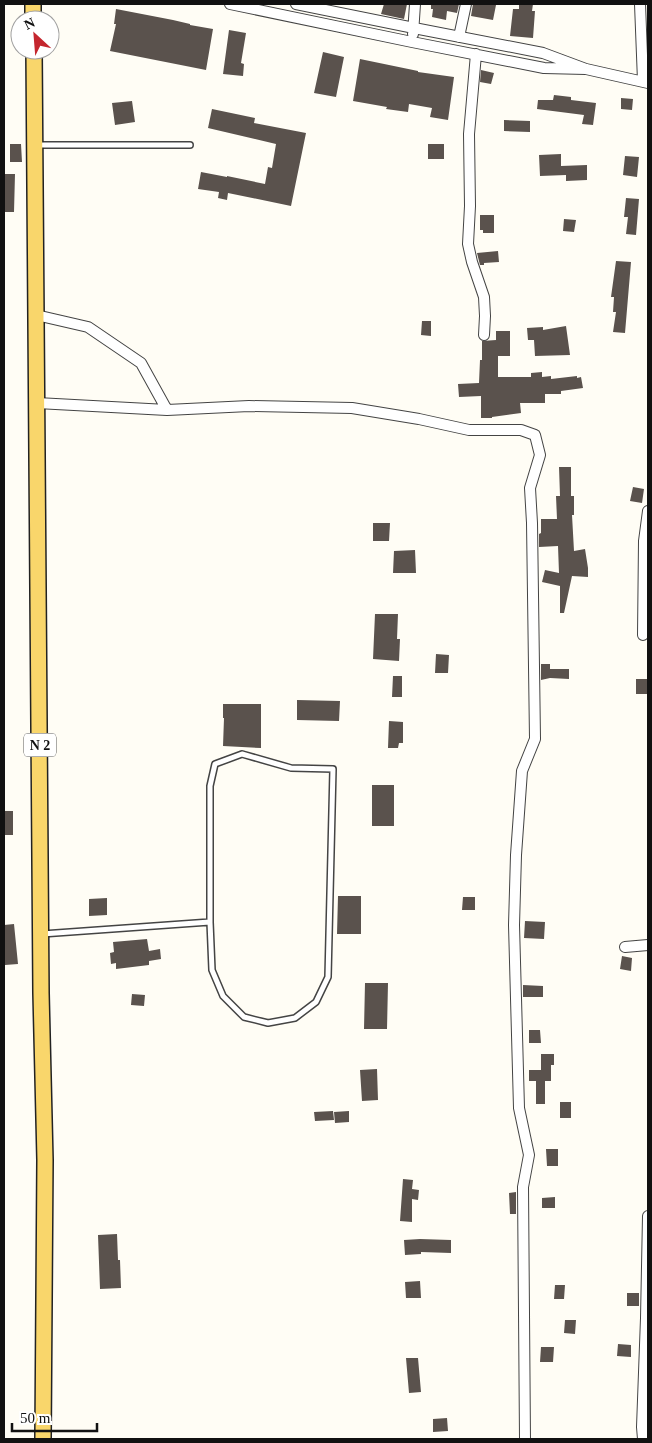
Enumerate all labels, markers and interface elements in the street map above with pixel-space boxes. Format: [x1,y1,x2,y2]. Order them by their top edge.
north arrow [10,10,60,60]
text: N [22,15,37,33]
road number: N 2 [24,734,56,756]
scale bar [12,1400,98,1432]
text: 50 m [20,1410,51,1426]

